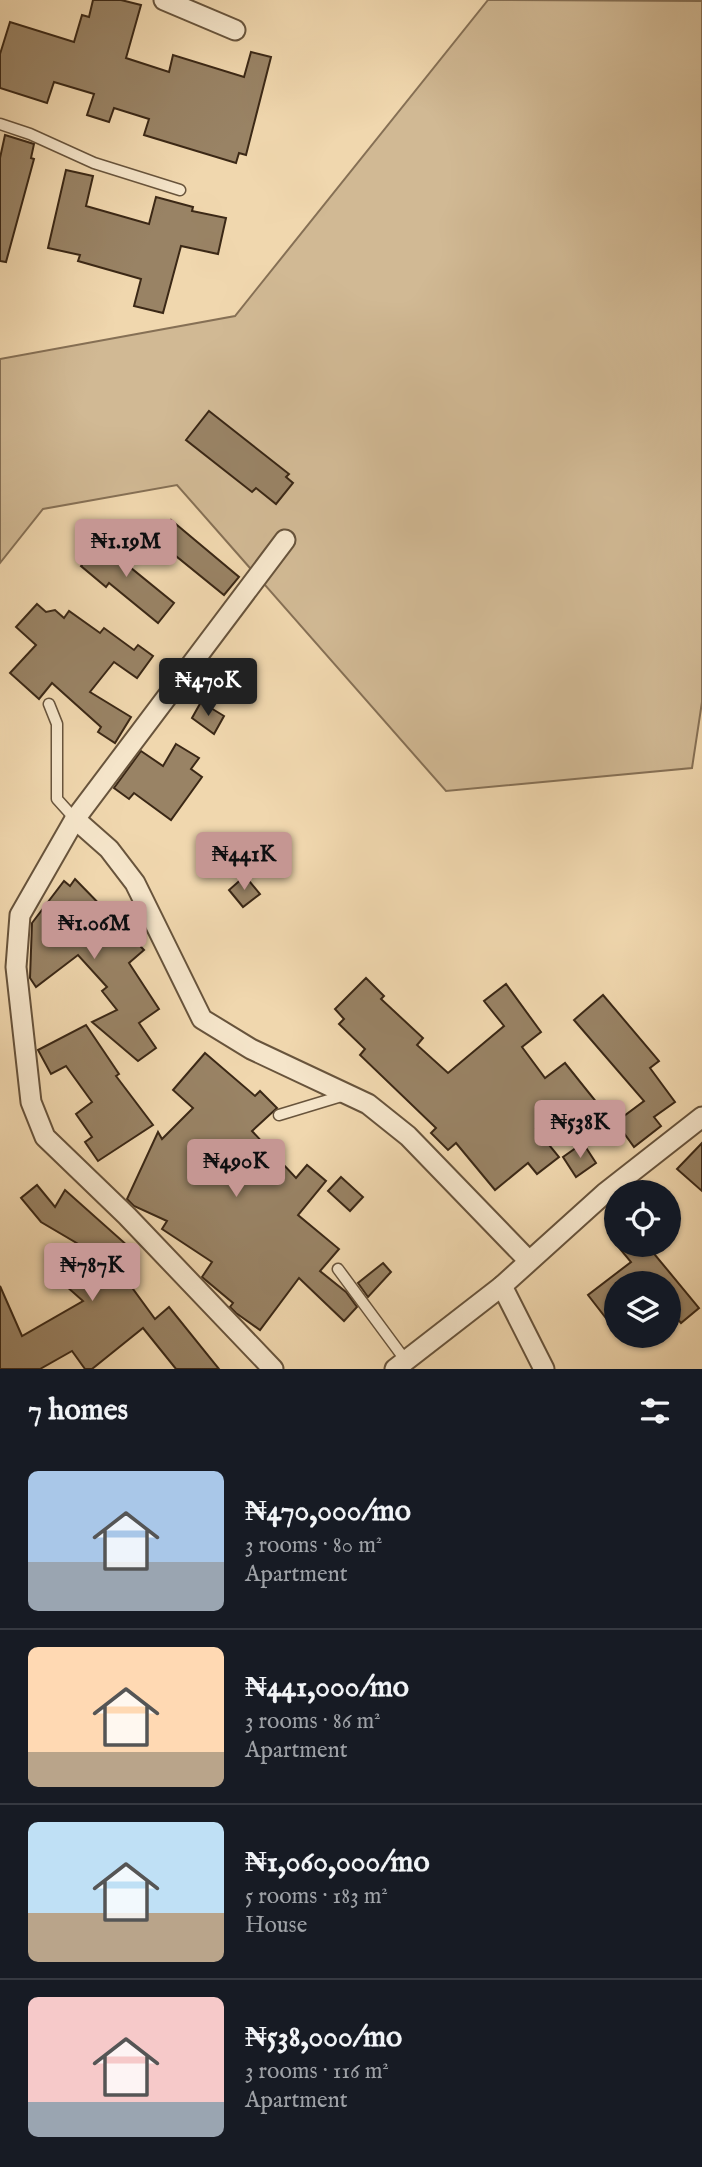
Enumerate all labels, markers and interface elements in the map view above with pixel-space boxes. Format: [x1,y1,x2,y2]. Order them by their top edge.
pin: ₦1.19M [69,520,183,579]
text: ₦1.19M [91,527,161,556]
pin: ₦470K [159,658,257,718]
text: ₦470K [175,666,241,695]
pin: ₦441K [195,832,293,892]
text: ₦441K [212,840,276,869]
pin: ₦1.06M [37,902,151,961]
text: ₦1.06M [58,909,130,938]
pin: ₦538K [531,1100,629,1160]
text: ₦538K [550,1108,610,1137]
pin: ₦490K [187,1140,285,1199]
text: ₦490K [203,1147,269,1176]
map controls [604,1180,681,1348]
button: locate [604,1180,681,1257]
pin: ₦787K [43,1244,141,1303]
text: ₦787K [60,1251,124,1280]
button: layers [604,1271,681,1348]
text: 7 homes [28,1392,128,1430]
icon: filters [636,1392,674,1430]
text: ₦470,000/mo [245,1493,411,1531]
icon: home [84,1499,168,1583]
text: 3 rooms · 80 m² [245,1531,382,1560]
text: Apartment [245,1560,348,1589]
text: ₦441,000/mo [245,1669,409,1707]
icon: home [84,1675,168,1759]
text: 3 rooms · 86 m² [245,1707,381,1736]
text: Apartment [245,1736,348,1765]
text: ₦1,060,000/mo [245,1844,430,1882]
icon: home [84,1850,168,1934]
text: 5 rooms · 183 m² [245,1882,388,1911]
text: House [245,1911,307,1940]
text: ₦538,000/mo [245,2019,402,2057]
icon: home [84,2025,168,2109]
text: 3 rooms · 116 m² [245,2057,389,2086]
text: Apartment [245,2086,348,2115]

